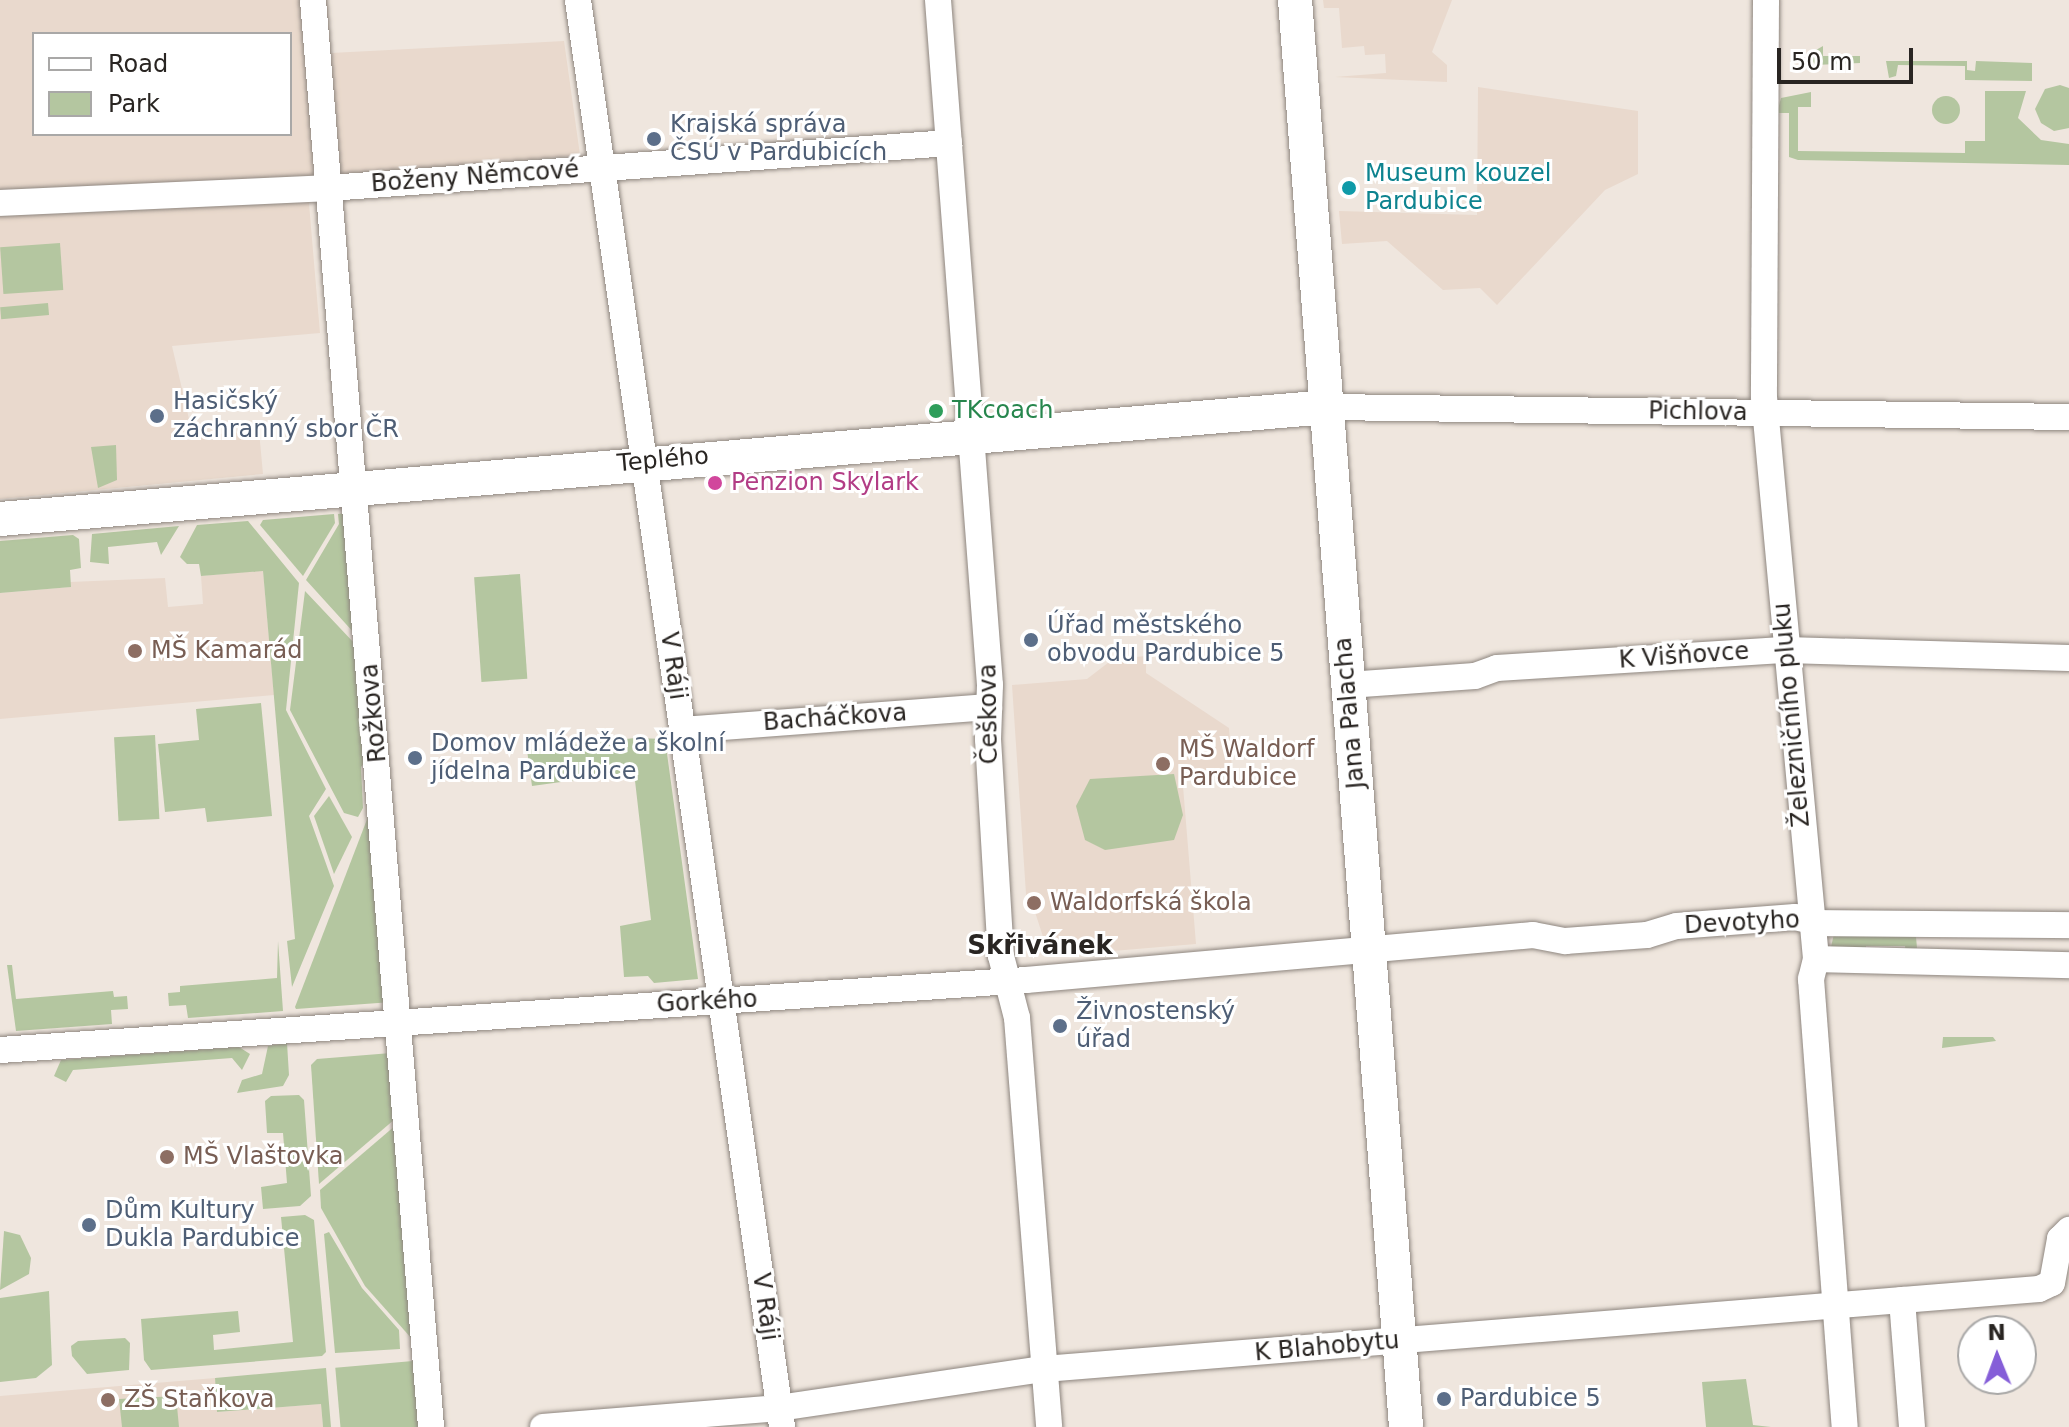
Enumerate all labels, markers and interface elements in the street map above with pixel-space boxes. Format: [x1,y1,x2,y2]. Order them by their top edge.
legend [32,32,292,136]
scale bar [1781,32,1917,82]
text: 50 m [1791,48,1853,76]
text: Road [108,50,168,78]
text: Park [108,90,160,118]
place label: Krajská správa ČSÚ v Pardubicích [670,111,887,167]
marker: Krajská správa ČSÚ v Pardubicích [645,130,663,148]
street label: Boženy Němcové [370,155,580,199]
place label: Museum kouzel Pardubice [1365,160,1551,216]
marker: Museum kouzel Pardubice [1340,179,1358,197]
place label: Hasičský záchranný sbor ČR [173,388,399,444]
place label: TKcoach [952,397,1053,425]
street label: Pichlova [1648,397,1748,427]
marker: TKcoach [927,402,945,420]
marker: Hasičský záchranný sbor ČR [148,407,166,425]
street label: Teplého [616,442,710,478]
place label: Penzion Skylark [731,469,919,497]
marker: Penzion Skylark [706,474,724,492]
street label: Železničního pluku [1768,602,1816,828]
place label: Úřad městského obvodu Pardubice 5 [1047,612,1285,668]
street label: V Ráji [654,630,692,702]
marker: Úřad městského obvodu Pardubice 5 [1022,631,1040,649]
street label: Jana Palacha [1329,636,1371,790]
place label: MŠ Kamarád [151,637,302,665]
street label: K Višňovce [1618,637,1750,675]
marker: MŠ Kamarád [126,642,144,660]
street label: Rožkova [355,662,393,764]
street label: Češkova [974,663,1004,765]
street label: Bacháčkova [762,699,908,737]
place label: Domov mládeže a školní jídelna Pardubice [431,730,725,786]
place label: MŠ Waldorf Pardubice [1179,736,1314,792]
marker: Domov mládeže a školní jídelna Pardubice [406,749,424,767]
marker: MŠ Waldorf Pardubice [1154,755,1172,773]
place label: Waldorfská škola [1050,889,1252,917]
marker: Waldorfská škola [1025,894,1043,912]
street label: Devotyho [1684,906,1800,940]
district label: Skřivánek [967,930,1113,962]
street label: Gorkého [656,985,758,1019]
place label: Živnostenský úřad [1076,998,1235,1054]
marker: Živnostenský úřad [1051,1017,1069,1035]
place label: MŠ Vlaštovka [183,1143,343,1171]
marker: MŠ Vlaštovka [158,1148,176,1166]
place label: Dům Kultury Dukla Pardubice [105,1197,299,1253]
marker: Dům Kultury Dukla Pardubice [80,1216,98,1234]
street label: V Ráji [746,1271,784,1343]
north arrow [1957,1315,2037,1395]
text: N [1987,1320,2006,1345]
street label: K Blahobytu [1253,1326,1401,1368]
place label: Pardubice 5 [1460,1385,1601,1413]
place label: ZŠ Staňkova [124,1386,275,1414]
marker: Pardubice 5 [1435,1390,1453,1408]
marker: ZŠ Staňkova [99,1391,117,1409]

